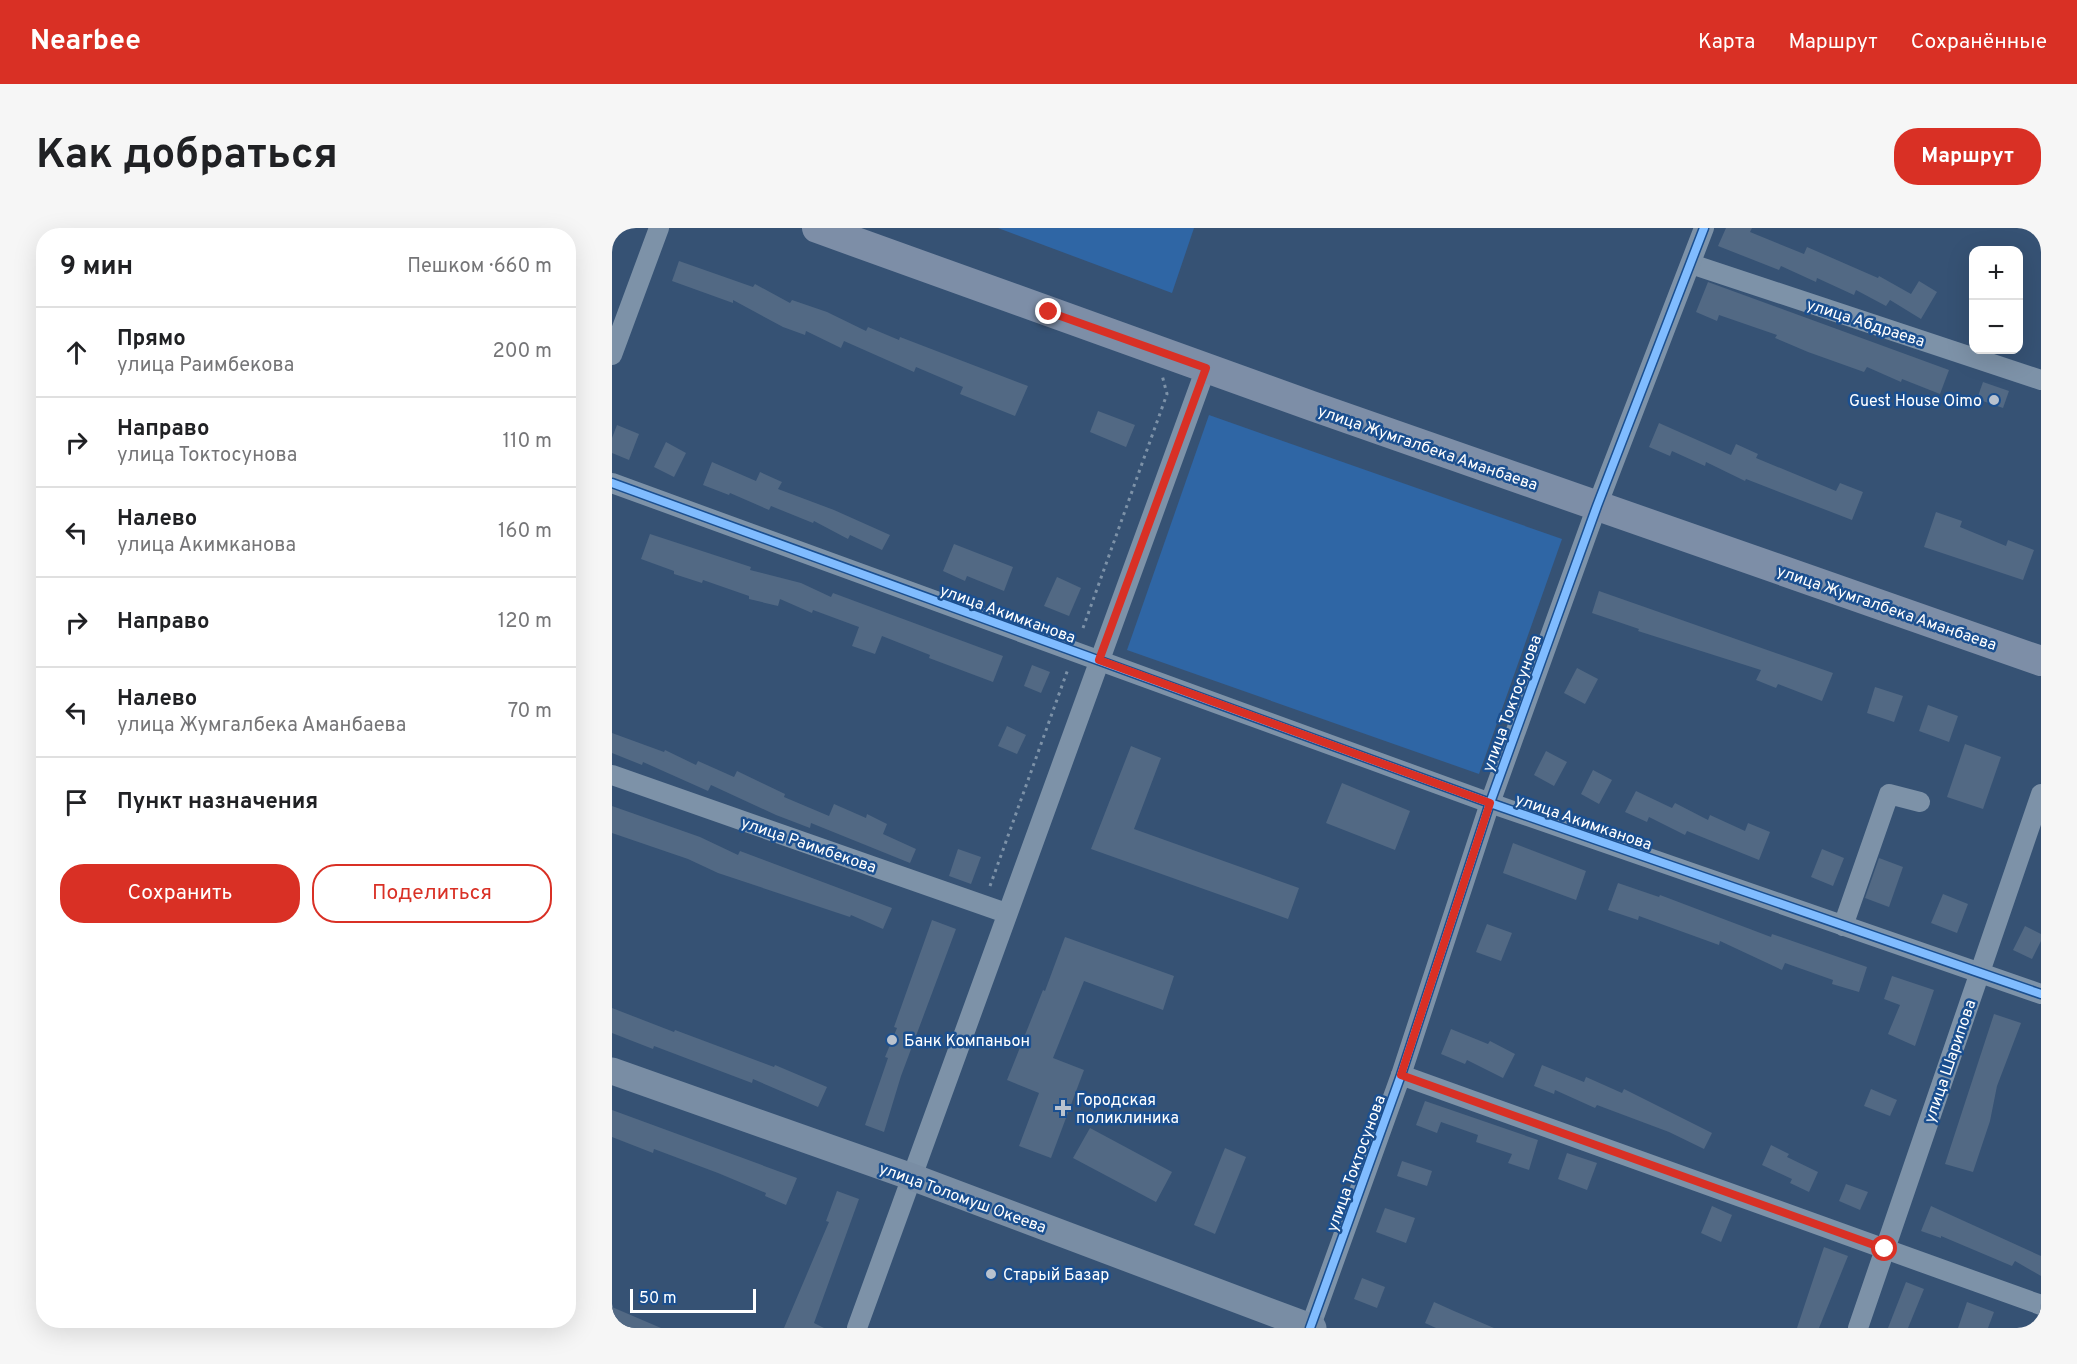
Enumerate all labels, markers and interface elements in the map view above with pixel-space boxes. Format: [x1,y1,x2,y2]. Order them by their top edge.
text: Nearbee [30,24,141,60]
text: Карта [1698,29,1755,56]
text: Маршрут [1788,29,1878,56]
text: Сохранённые [1911,29,2047,56]
button: Маршрут [1894,128,2041,185]
text: Как добраться [36,130,338,183]
map controls [1969,246,2023,354]
button: + [1969,246,2023,300]
text: 9 мин [60,251,133,284]
text: Пешком · 660 m [407,254,552,280]
street label: улица Абдраева [1804,295,1927,352]
route end [1035,298,1061,324]
button: − [1969,300,2023,354]
text: Прямо [117,326,186,353]
icon: ahead [60,336,93,369]
text: 200 m [493,339,552,365]
text: улица Раимбекова [117,353,294,379]
place label: Guest House Oimo [1849,392,1982,412]
marker: Guest House Oimo [1987,393,2001,407]
street label: улица Жумгалбека Аманбаева [1315,402,1540,496]
text: Направо [117,416,209,443]
icon: right [60,426,93,459]
text: 110 m [503,429,552,455]
text: улица Токтосунова [117,443,297,469]
text: Налево [117,506,197,533]
icon: left [60,516,93,549]
text: 160 m [498,519,552,545]
text: улица Акимканова [117,533,296,559]
street label: улица Жумгалбека Аманбаева [1774,562,1999,656]
street label: улица Акимканова [937,581,1078,649]
icon: right [60,606,93,639]
text: Направо [117,609,209,636]
text: 120 m [498,609,552,635]
street label: улица Токтосунова [1479,633,1547,775]
text: Налево [117,686,197,713]
icon: left [60,696,93,729]
text: 70 m [508,699,552,725]
text: улица Жумгалбека Аманбаева [117,713,406,739]
icon: arrive [60,786,93,819]
text: Пункт назначения [117,789,318,816]
street label: улица Акимканова [1512,790,1654,856]
street label: улица Раимбекова [738,813,879,878]
button: Сохранить [60,864,300,923]
button: Поделиться [312,864,552,923]
street label: улица Шарипова [1920,997,1981,1126]
place label: Банк Компаньон [904,1032,1030,1052]
marker: Банк Компаньон [885,1033,899,1047]
place label: Городская поликлиника [1076,1091,1179,1129]
street label: улица Токтосунова [1323,1093,1391,1235]
marker: Городская поликлиника [1054,1099,1072,1117]
street label: улица Толомуш Океева [876,1159,1049,1239]
route start [1871,1235,1897,1261]
place label: Старый Базар [1003,1266,1109,1286]
marker: Старый Базар [984,1267,998,1281]
scale bar [630,1286,756,1314]
text: 50 m [639,1289,677,1309]

